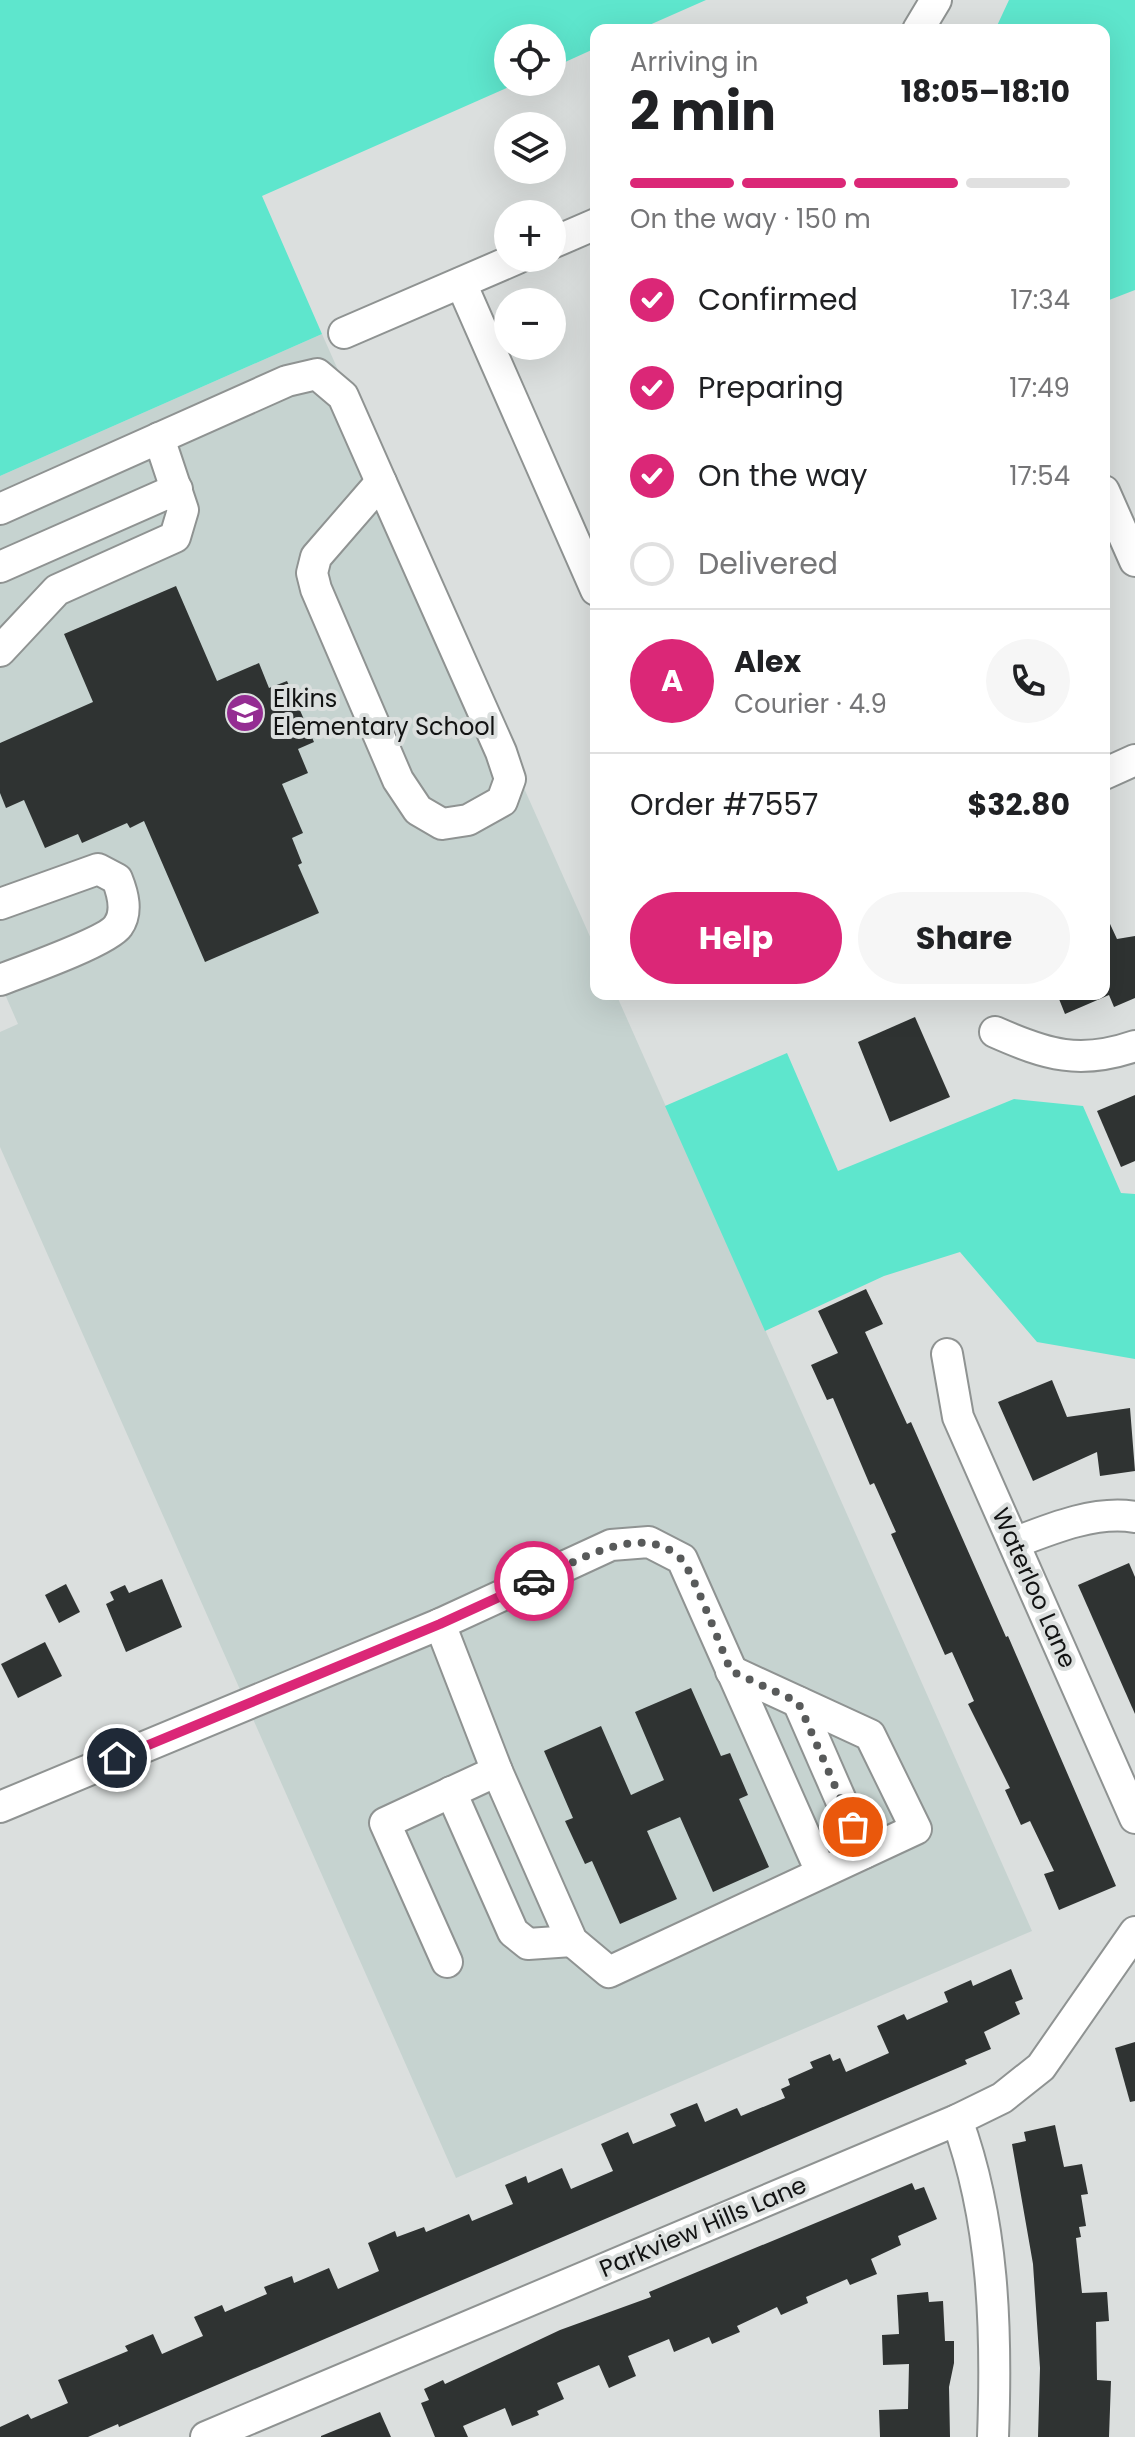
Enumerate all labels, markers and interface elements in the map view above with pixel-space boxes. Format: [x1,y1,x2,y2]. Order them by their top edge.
map controls [494,24,566,360]
button: locate [494,24,566,96]
text: Arriving in [630,44,759,80]
text: 18:05–18:10 [901,70,1070,113]
text: 2 min [630,75,776,148]
button: layers [494,112,566,184]
button: + [494,200,566,272]
text: On the way · 150 m [630,201,871,237]
icon: check [630,278,674,322]
text: Confirmed [698,278,858,321]
text: 17:34 [1010,282,1070,318]
button: − [494,288,566,360]
icon: check [630,366,674,410]
text: Preparing [698,366,844,409]
text: 17:49 [1009,370,1070,406]
icon: check [630,454,674,498]
text: On the way [698,454,867,497]
text: 17:54 [1009,458,1070,494]
text: Delivered [698,542,838,585]
button: phone [986,639,1070,723]
text: Alex [734,640,801,683]
text: A [661,659,683,702]
place label: Elkins Elementary School [273,682,496,743]
text: Courier · 4.9 [734,686,887,722]
school or university icon: Elkins Elementary School [224,692,266,734]
text: Order #7557 [630,783,819,826]
text: $32.80 [968,783,1070,826]
button: Help [630,892,842,984]
button: Share [858,892,1070,984]
street label: Waterloo Lane [984,1502,1085,1673]
courier [494,1541,574,1621]
icon: car [512,1559,556,1603]
pin [83,1724,151,1792]
icon: home [95,1736,139,1780]
pin [819,1793,887,1861]
icon: bag [831,1805,875,1849]
street label: Parkview Hills Lane [594,2168,811,2285]

